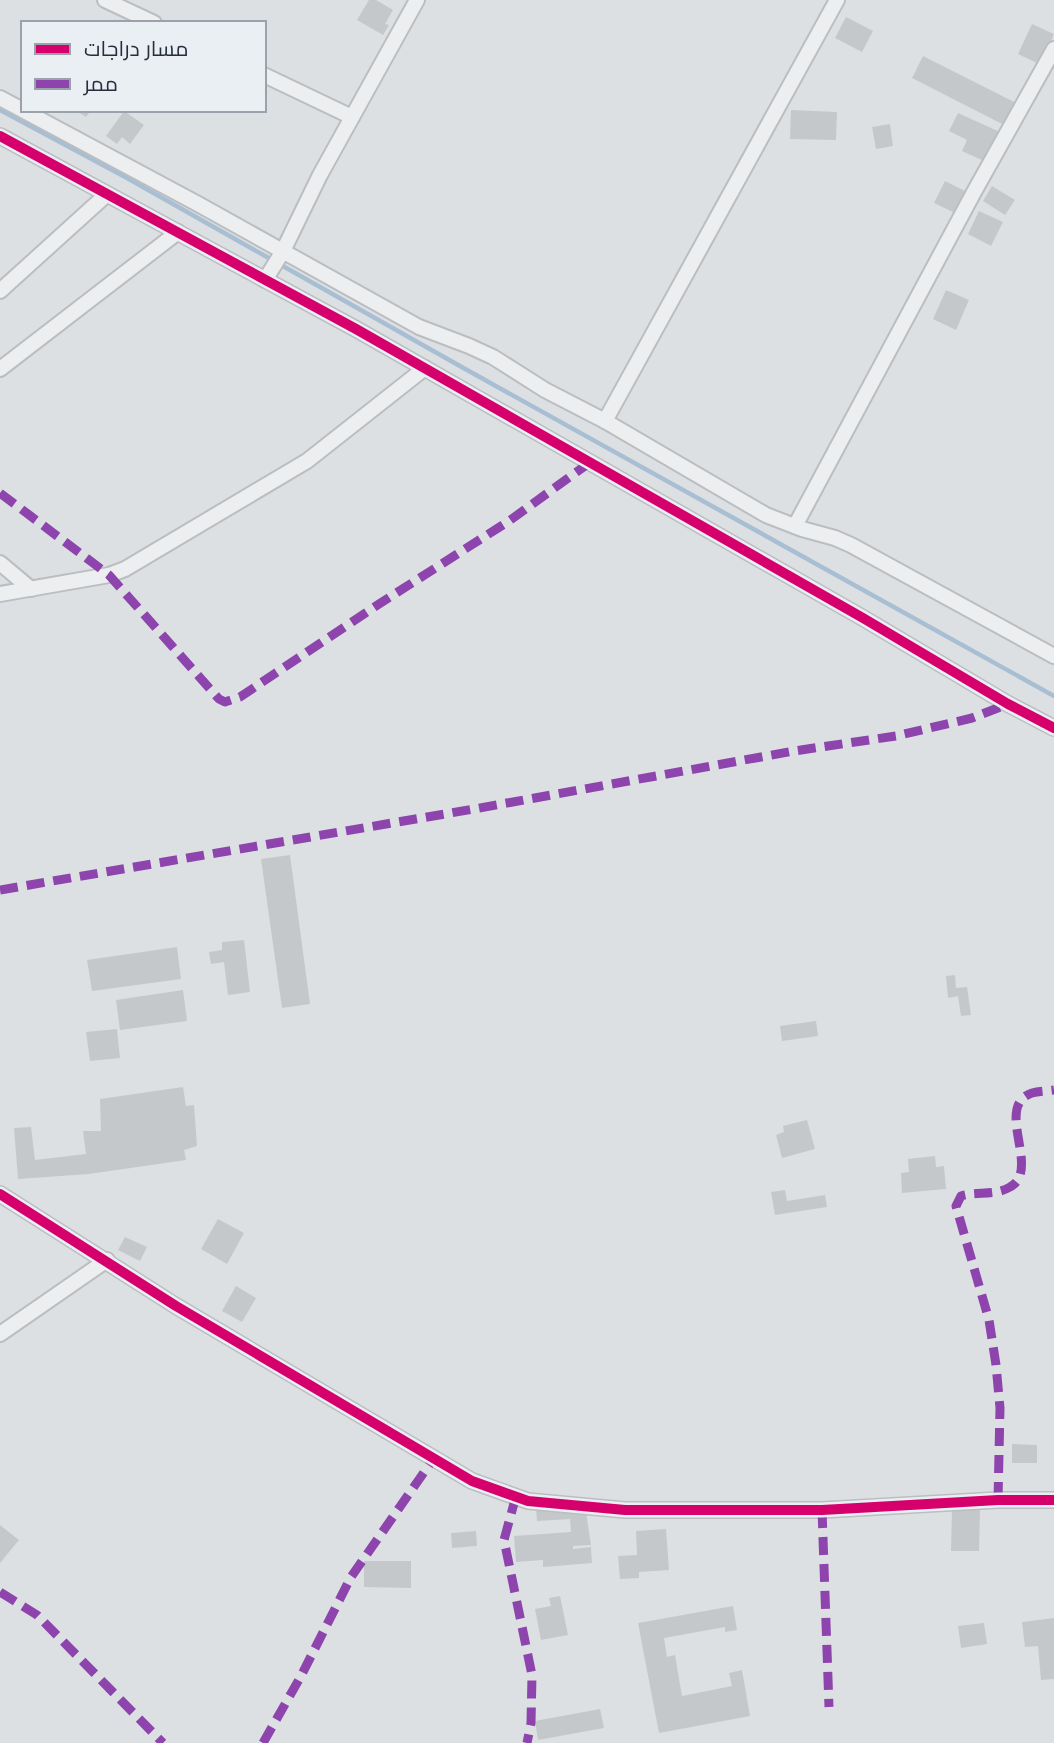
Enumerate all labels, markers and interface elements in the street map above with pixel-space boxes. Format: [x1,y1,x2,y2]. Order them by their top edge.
legend [21,21,266,112]
text: مسار دراجات [84,35,189,63]
text: ممر [83,70,118,98]

